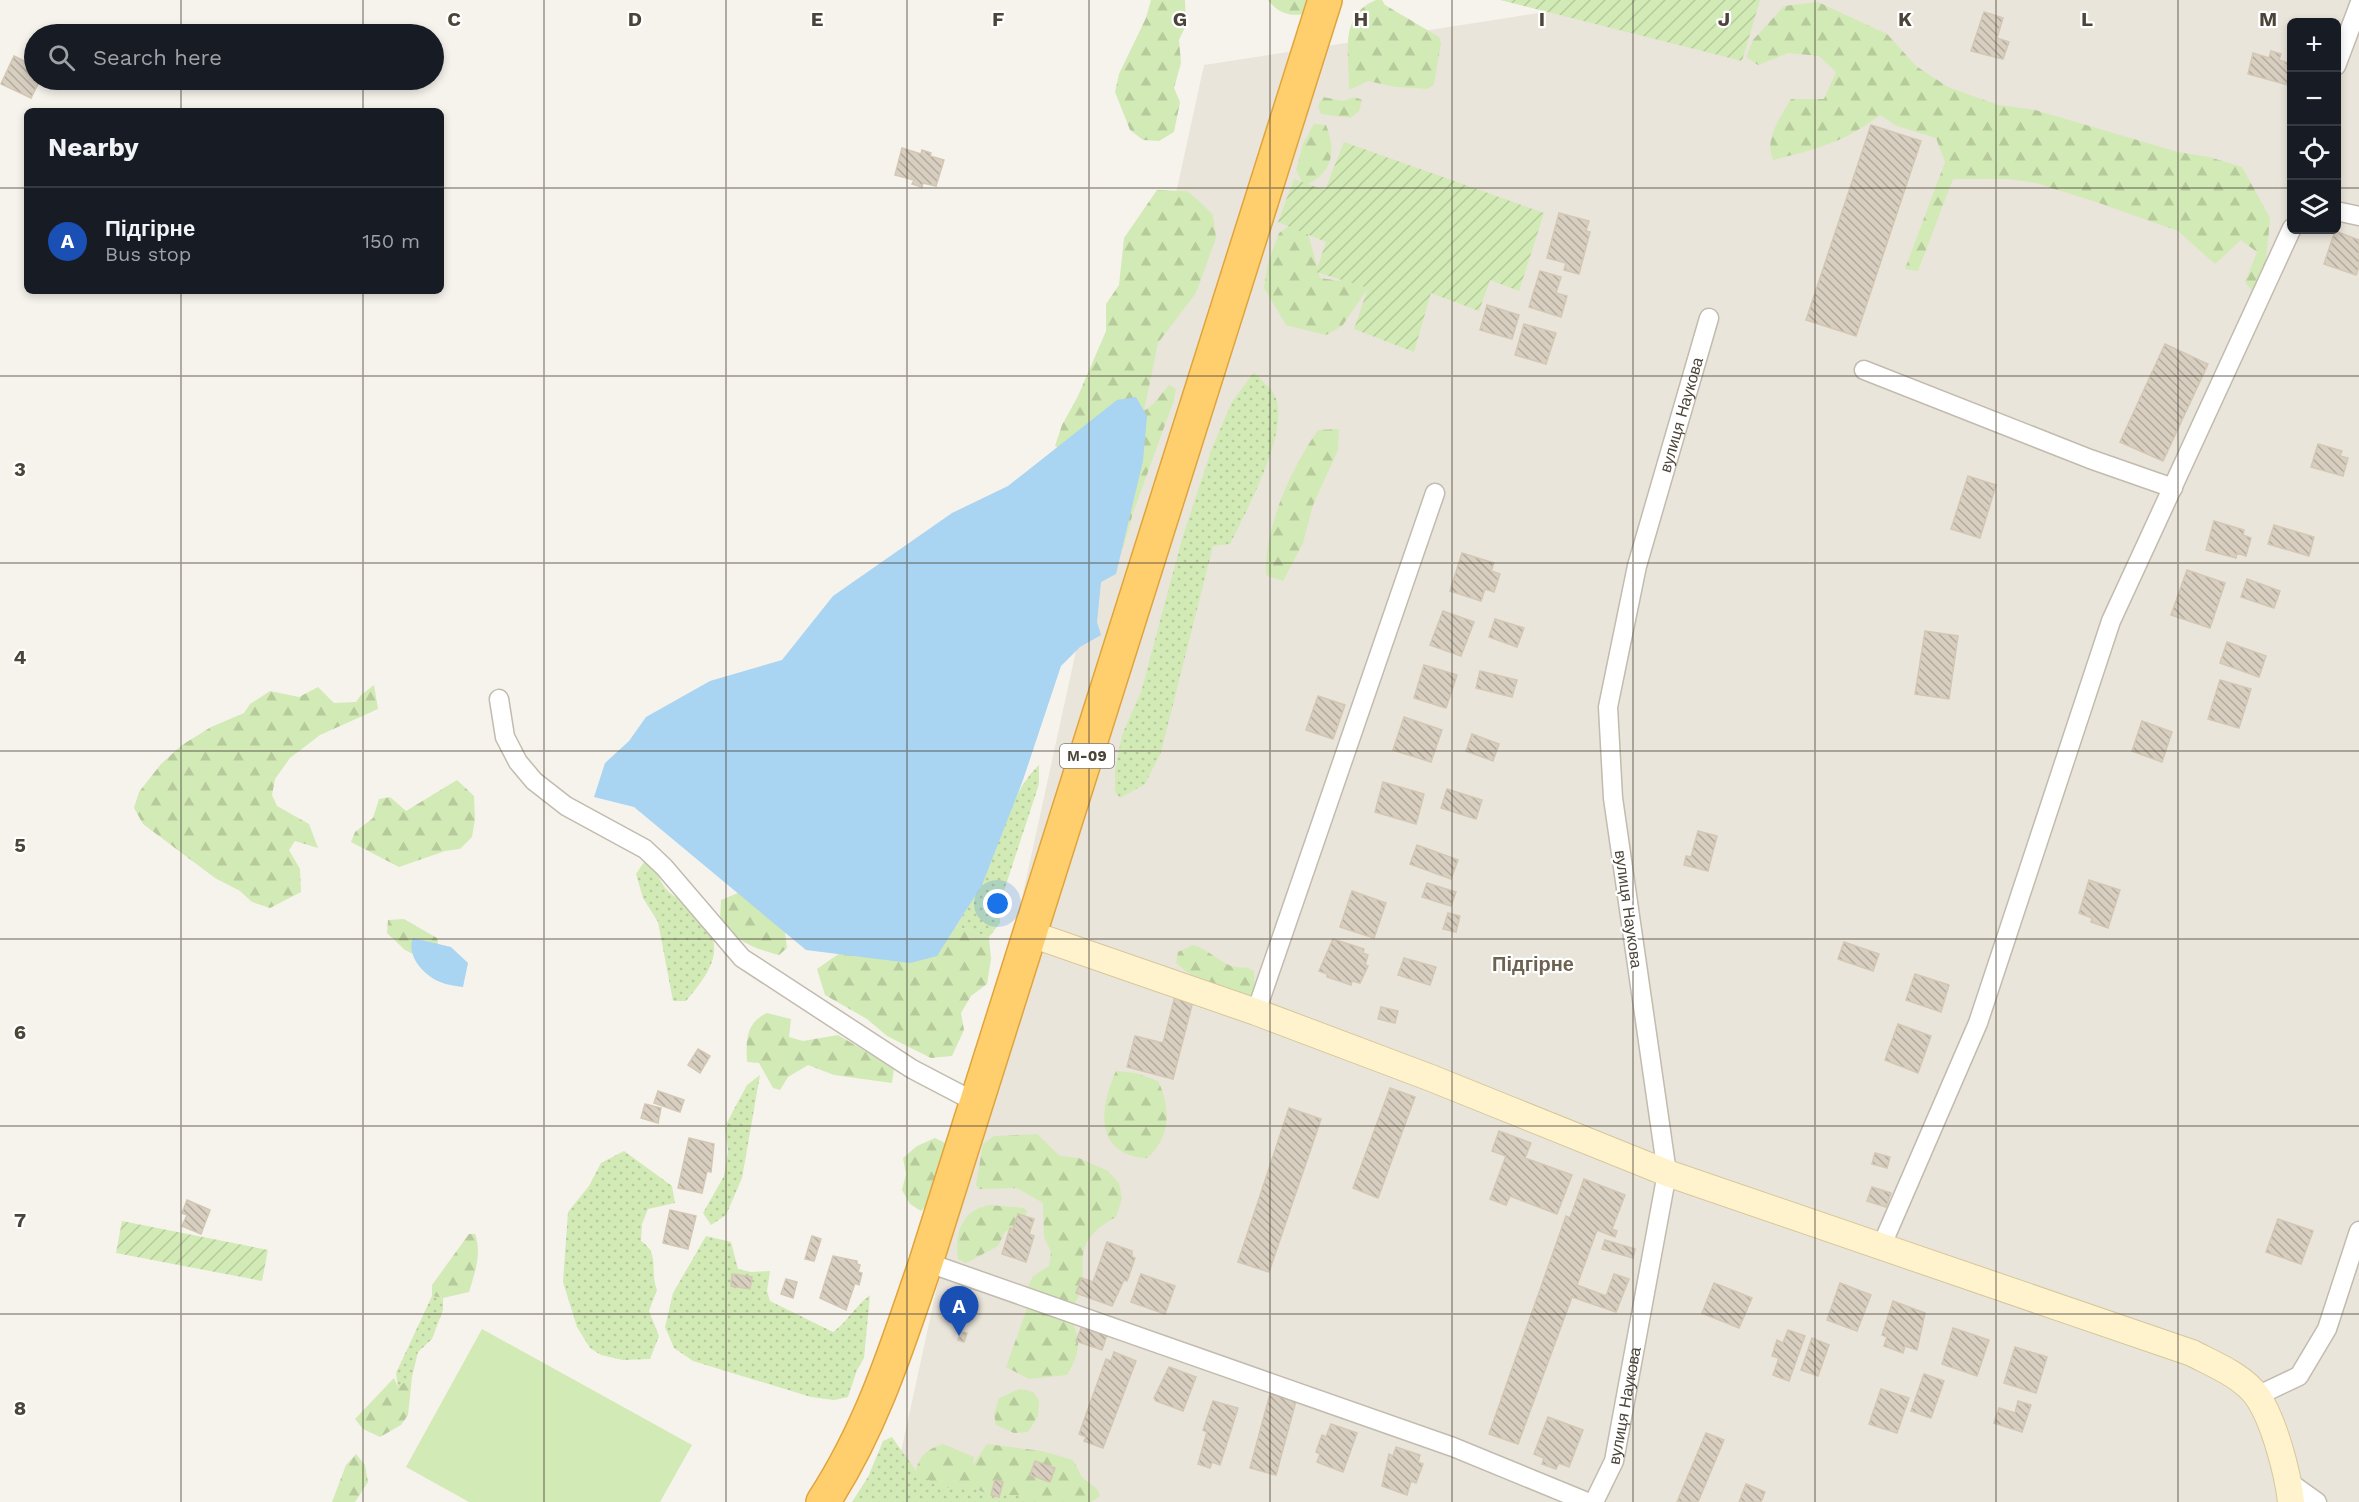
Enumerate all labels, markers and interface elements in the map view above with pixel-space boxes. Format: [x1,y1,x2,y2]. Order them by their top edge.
text: C [447,7,461,31]
text: D [628,7,642,31]
text: E [811,7,823,31]
text: F [992,7,1004,31]
text: G [1173,7,1187,31]
text: H [1354,7,1368,31]
text: I [1539,7,1545,31]
text: J [1718,7,1730,31]
text: K [1898,7,1912,31]
text: L [2081,7,2093,31]
text: M [2259,7,2277,31]
map controls [2287,18,2341,234]
button: + [2287,18,2341,72]
search box [24,24,444,90]
icon: search [45,41,78,74]
text: Search here [93,45,222,70]
button: − [2287,72,2341,126]
button: locate [2287,126,2341,180]
text: Nearby [48,132,139,162]
button: layers [2287,180,2341,234]
text: Підгірне [105,216,195,241]
text: A [61,229,74,253]
text: 150 m [362,229,420,253]
text: Bus stop [105,242,191,266]
street label: вулиця Наукова [1656,355,1707,475]
text: 3 [14,457,26,481]
text: 4 [14,645,27,669]
road number: М-09 [1060,744,1114,768]
text: 5 [14,833,26,857]
street label: вулиця Наукова [1611,849,1646,969]
your location [983,889,1012,918]
district label: Підгірне [1492,952,1574,976]
text: 6 [14,1020,26,1044]
text: 7 [14,1208,26,1232]
pin: A [940,1286,978,1336]
street label: вулиця Наукова [1605,1345,1645,1466]
text: 8 [14,1396,26,1420]

